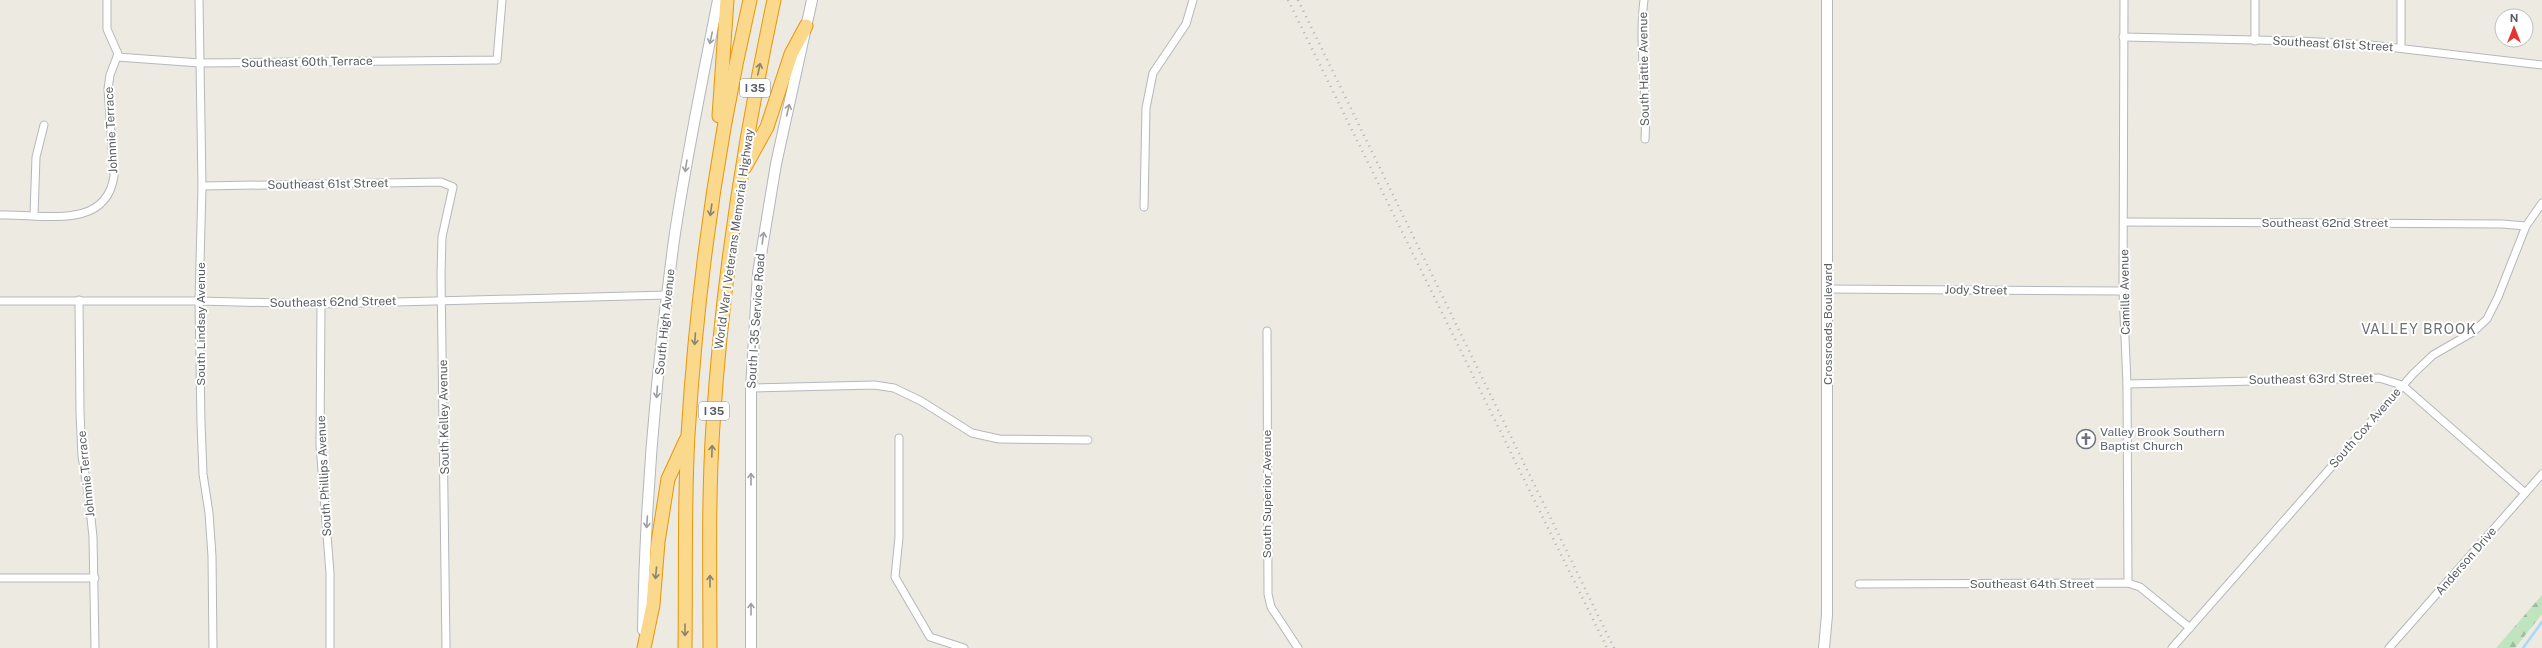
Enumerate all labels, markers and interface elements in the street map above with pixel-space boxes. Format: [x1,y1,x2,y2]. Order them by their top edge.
north arrow [2494,8,2534,48]
street label: South Hattie Avenue [1636,12,1652,126]
text: N [2510,12,2518,24]
one-way arrow [707,31,715,44]
street label: Southeast 61st Street [2272,34,2394,54]
street label: Southeast 60th Terrace [241,54,373,70]
one-way arrow [756,63,764,76]
road number: I 35 [740,79,770,97]
street label: Johnnie Terrace [102,86,120,174]
one-way arrow [784,104,792,117]
street label: World War I Veterans Memorial Highway [712,127,757,350]
one-way arrow [682,159,690,172]
street label: Southeast 61st Street [267,176,389,192]
one-way arrow [707,203,715,216]
street label: Southeast 62nd Street [2262,216,2389,230]
one-way arrow [759,232,767,245]
street label: Camille Avenue [2117,249,2133,335]
street label: South I-35 Service Road [744,253,768,389]
street label: South Lindsay Avenue [194,262,208,386]
street label: Crossroads Boulevard [1821,263,1835,385]
street label: South High Avenue [652,268,678,376]
street label: Jody Street [1944,282,2008,298]
street label: Southeast 62nd Street [269,294,397,310]
district label: VALLEY BROOK [2361,321,2477,337]
one-way arrow [692,332,699,345]
street label: South Kelley Avenue [436,359,452,475]
street label: Southeast 63rd Street [2248,371,2374,387]
one-way arrow [654,385,661,398]
street label: South Cox Avenue [2326,385,2404,471]
road number: I 35 [699,402,729,420]
street label: South Phillips Avenue [314,415,334,537]
place label: Valley Brook Southern Baptist Church [2100,425,2225,453]
church icon: Valley Brook Southern Baptist Church [2075,428,2097,450]
street label: Johnnie Terrace [74,430,98,518]
street label: South Superior Avenue [1260,430,1274,558]
one-way arrow [708,445,716,458]
one-way arrow [747,473,755,486]
one-way arrow [644,515,651,528]
street label: Anderson Drive [2433,524,2499,598]
one-way arrow [652,566,659,579]
one-way arrow [706,575,714,588]
street label: Southeast 64th Street [1970,577,2095,591]
one-way arrow [747,603,755,616]
one-way arrow [682,623,689,636]

